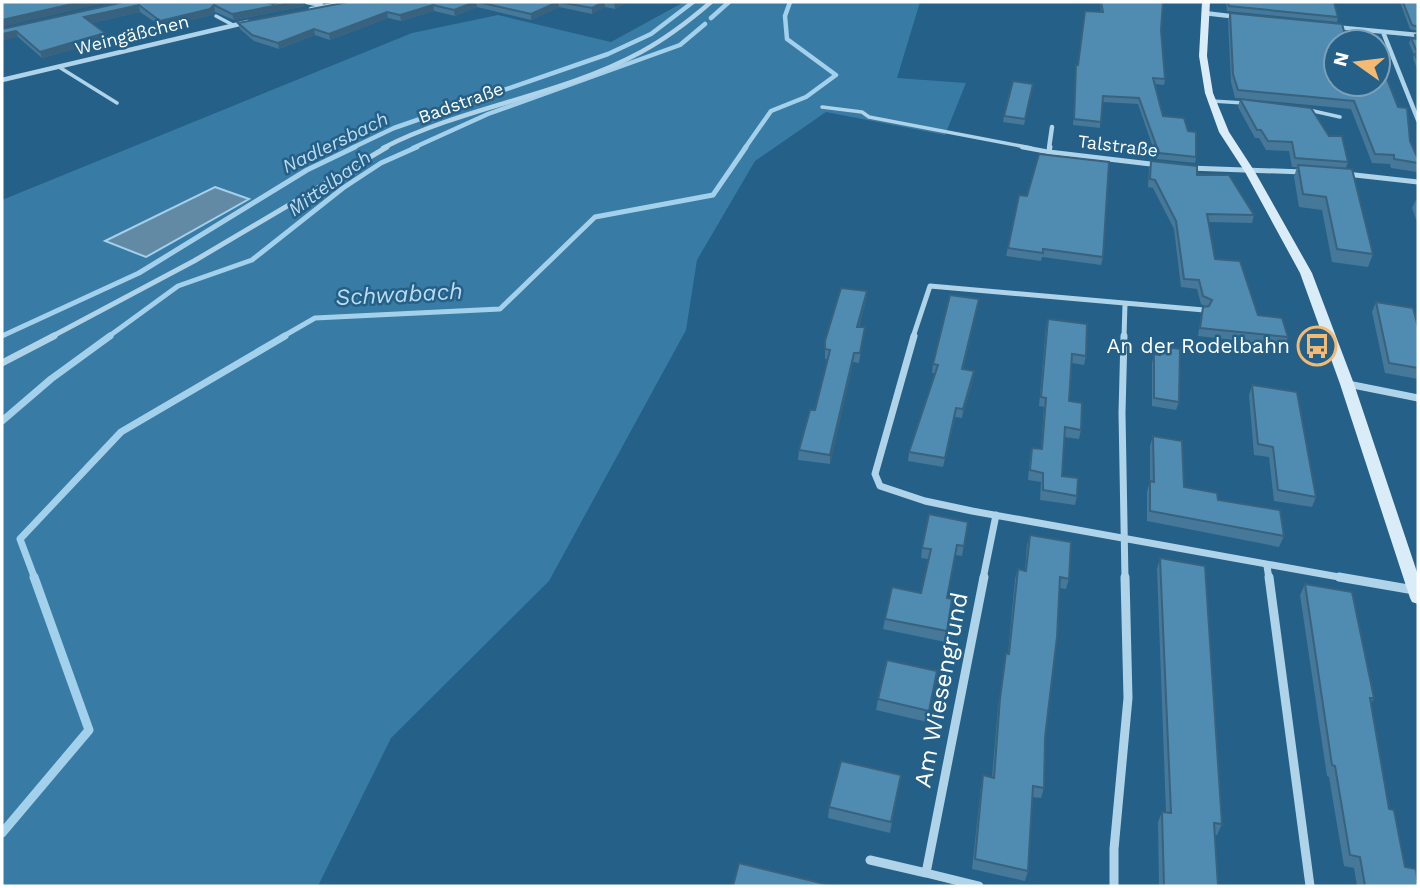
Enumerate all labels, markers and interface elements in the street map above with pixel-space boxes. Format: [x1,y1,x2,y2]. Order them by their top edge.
street label: Weingäßchen [73,10,191,59]
north arrow [1322,28,1392,98]
text: N [1328,49,1354,69]
street label: Badstraße [415,77,506,128]
water label: Nadlersbach [278,107,392,178]
street label: Talstraße [1077,130,1159,161]
water label: Mittelbach [284,146,375,221]
water label: Schwabach [335,278,463,311]
bus stop icon: An der Rodelbahn [1296,325,1338,367]
place label: An der Rodelbahn [1106,333,1290,358]
street label: Am Wiesengrund [908,590,974,790]

